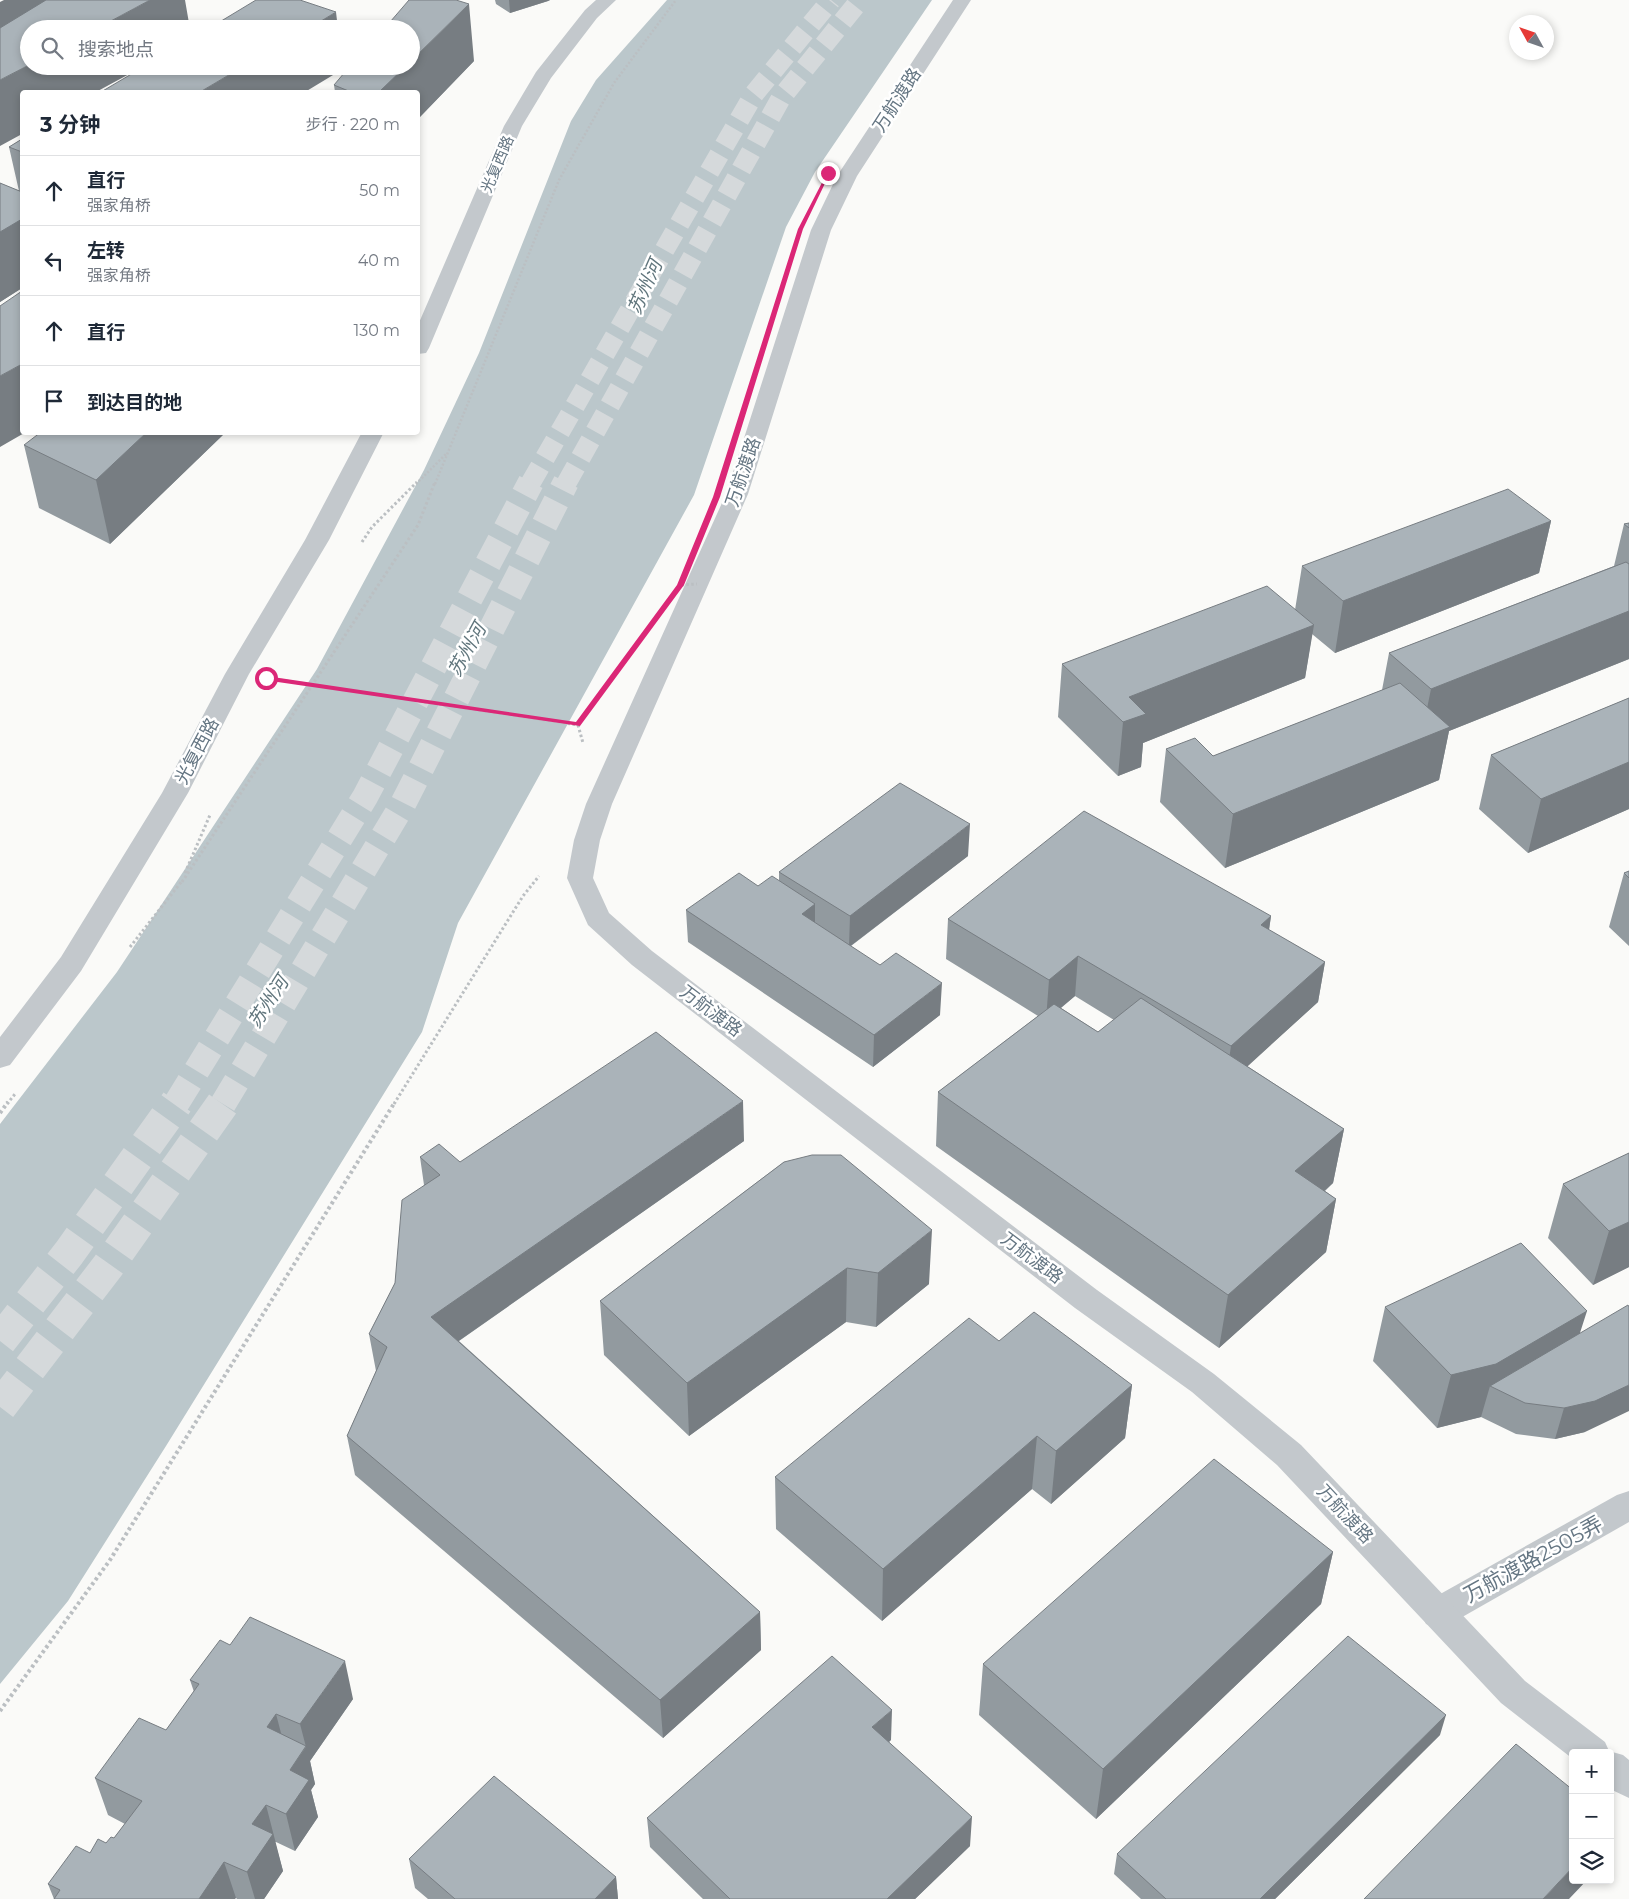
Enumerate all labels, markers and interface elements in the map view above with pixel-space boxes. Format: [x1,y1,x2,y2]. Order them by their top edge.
north arrow [1509,15,1554,60]
search box [20,20,420,75]
icon: search [38,34,66,62]
text: 搜索地点 [78,38,154,61]
street label: 万航渡路 [868,64,926,136]
text: 3 分钟 [40,112,100,137]
text: 步行 · 220 m [306,115,400,134]
street label: 光复西路 [477,133,517,195]
route end [817,162,840,185]
text: 直行 [87,169,125,192]
icon: ahead [40,177,68,205]
text: 50 m [359,181,400,200]
text: 强家角桥 [87,196,151,215]
text: 左转 [87,239,125,262]
icon: left [40,247,68,275]
text: 40 m [358,251,400,270]
water label: 苏州河 [623,253,669,318]
text: 强家角桥 [87,266,151,285]
icon: ahead [40,317,68,345]
text: 直行 [87,321,125,344]
text: 130 m [353,321,400,340]
icon: arrive [40,387,68,415]
text: 到达目的地 [87,391,182,414]
street label: 万航渡路 [721,434,765,510]
water label: 苏州河 [443,616,493,681]
route start [255,667,278,690]
street label: 光复西路 [170,714,224,788]
water label: 苏州河 [243,968,295,1032]
street label: 万航渡路 [676,981,746,1041]
street label: 万航渡路 [997,1228,1067,1288]
street label: 万航渡路 [1312,1480,1378,1548]
street label: 万航渡路2505弄 [1459,1511,1607,1607]
map controls [1569,1749,1614,1884]
button: + [1569,1749,1614,1794]
button: − [1569,1794,1614,1839]
button: layers [1569,1839,1614,1884]

